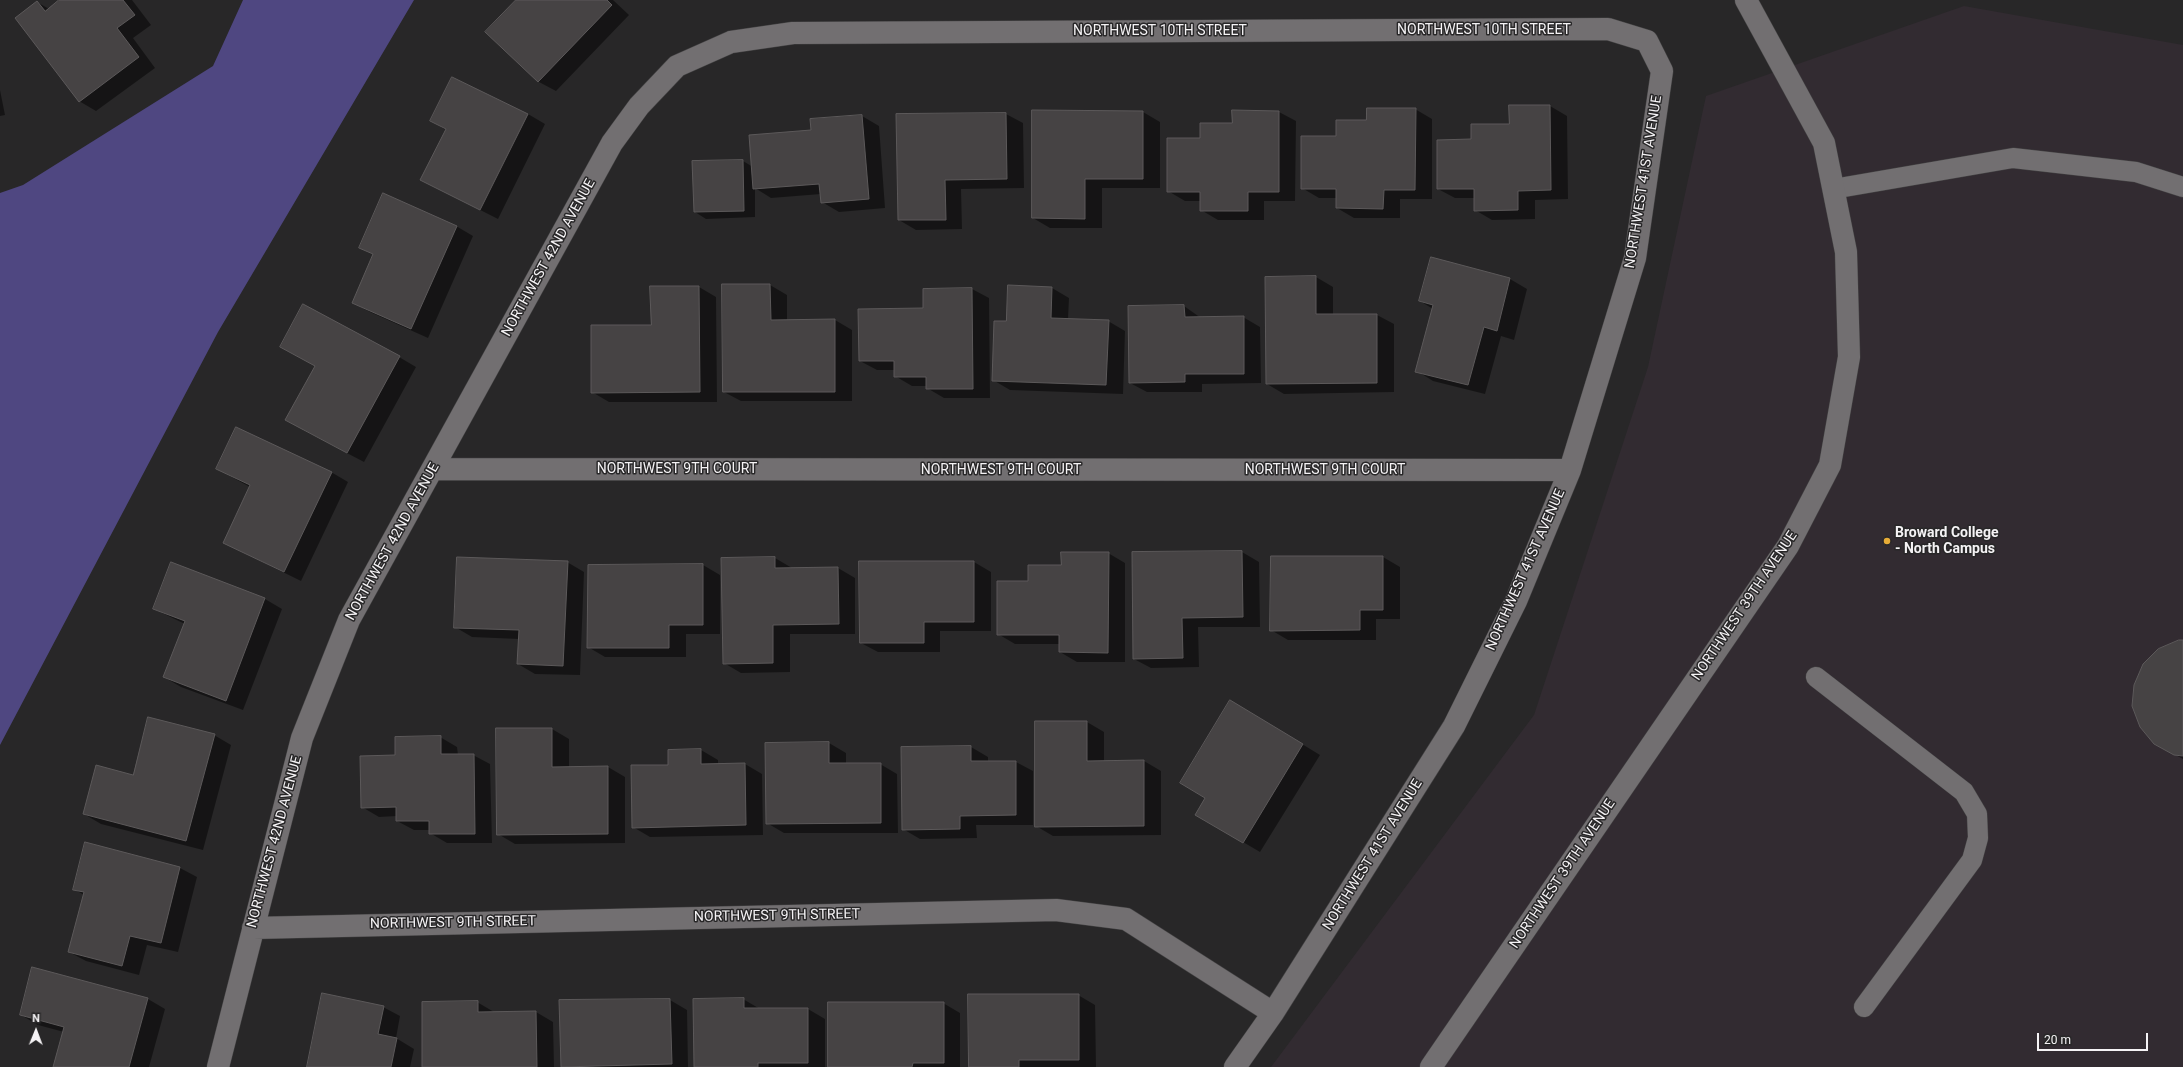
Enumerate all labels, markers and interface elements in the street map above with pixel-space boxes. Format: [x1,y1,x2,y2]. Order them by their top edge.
street label: NORTHWEST 10TH STREET [1397,22,1571,38]
street label: NORTHWEST 10TH STREET [1073,23,1247,39]
street label: NORTHWEST 41ST AVENUE [1622,94,1666,270]
street label: NORTHWEST 42ND AVENUE [499,176,599,340]
street label: NORTHWEST 42ND AVENUE [343,460,443,624]
street label: NORTHWEST 9TH COURT [597,461,757,477]
street label: NORTHWEST 9TH COURT [921,462,1081,478]
street label: NORTHWEST 9TH COURT [1245,462,1405,478]
street label: NORTHWEST 41ST AVENUE [1483,487,1569,653]
place label: Broward College - North Campus [1895,525,1998,558]
street label: NORTHWEST 39TH AVENUE [1689,528,1801,684]
marker: Broward College - North Campus [1882,536,1892,546]
street label: NORTHWEST 42ND AVENUE [244,754,306,930]
street label: NORTHWEST 41ST AVENUE [1320,776,1426,934]
street label: NORTHWEST 39TH AVENUE [1507,796,1619,952]
street label: NORTHWEST 9TH STREET [694,906,860,926]
street label: NORTHWEST 9TH STREET [370,913,536,933]
north arrow [16,1011,56,1051]
text: N [32,1012,40,1025]
scale bar [2039,1025,2150,1051]
text: 20 m [2044,1033,2071,1047]

